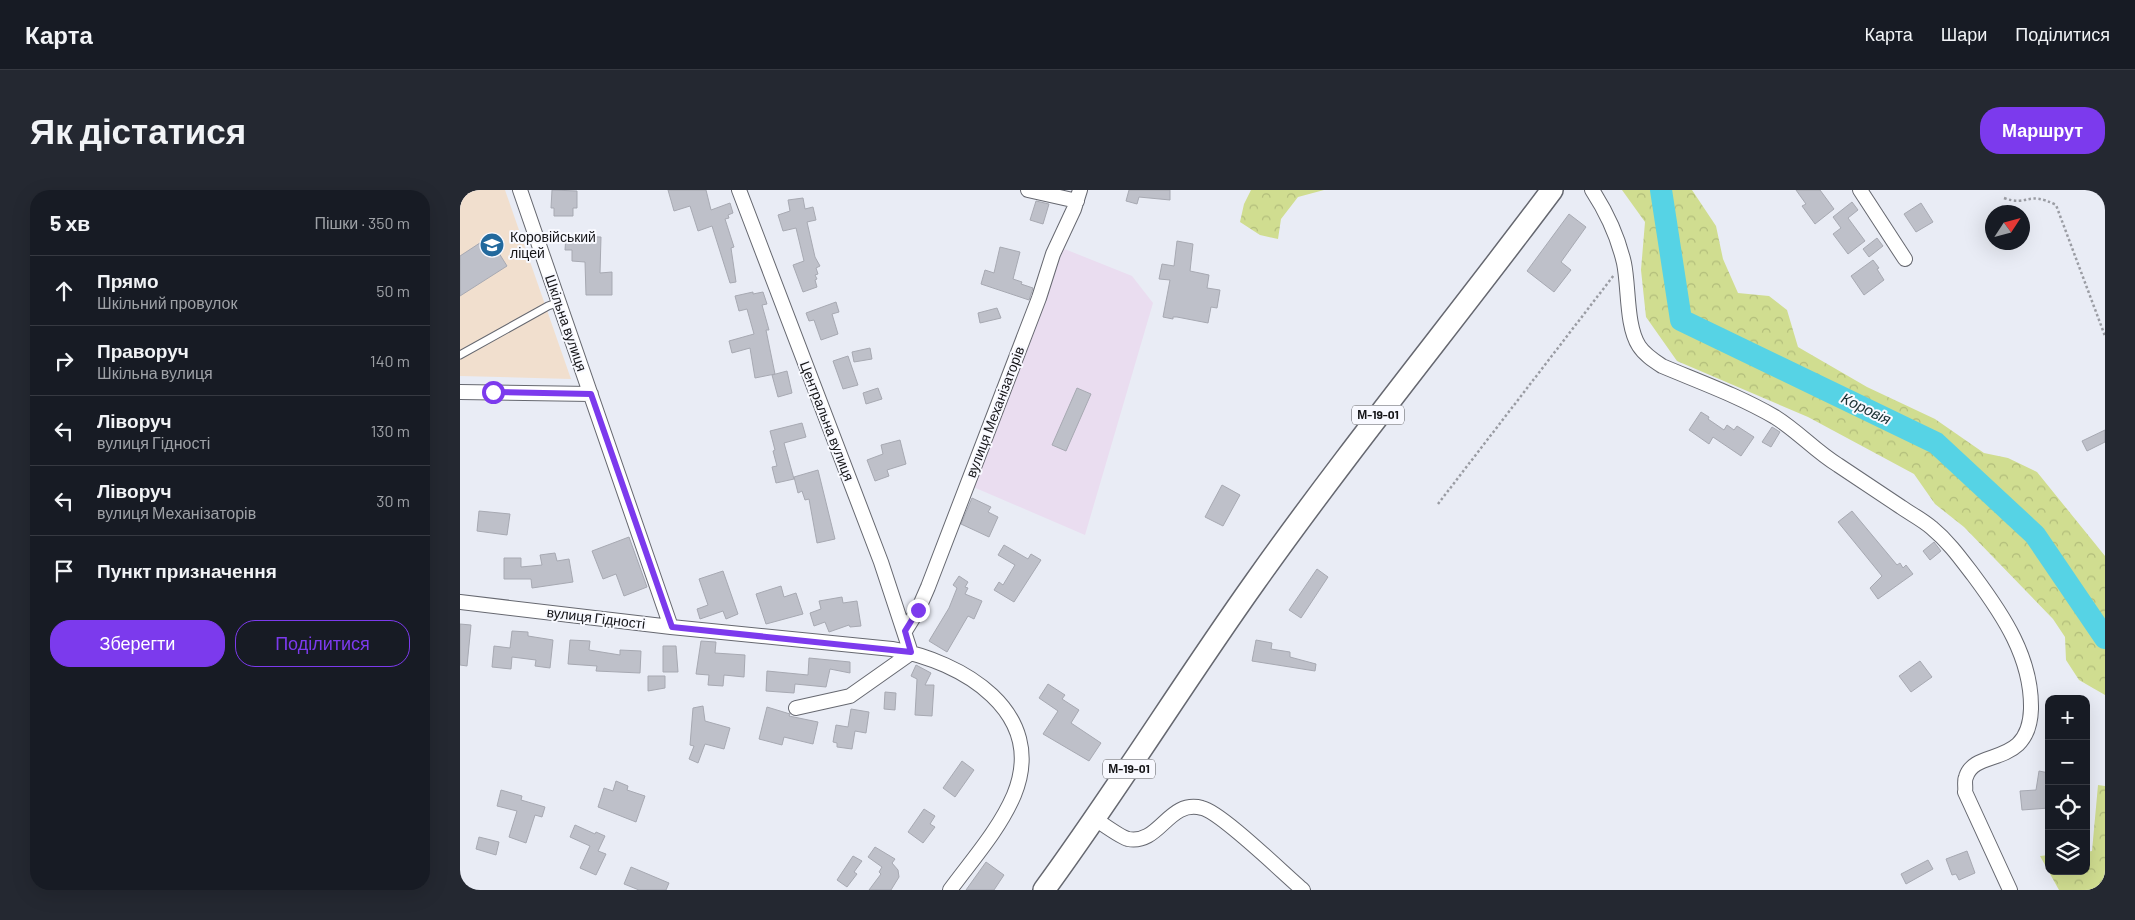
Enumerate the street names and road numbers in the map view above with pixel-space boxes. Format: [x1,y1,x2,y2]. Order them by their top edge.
street label: Шкільна вулиця [542,272,591,373]
street label: вулиця Механізаторів [962,344,1027,480]
street label: Центральна вулиця [797,358,858,483]
road number: М-19-01 [1352,406,1404,424]
street label: вулиця Гідності [546,603,646,632]
road number: М-19-01 [1103,760,1155,778]

